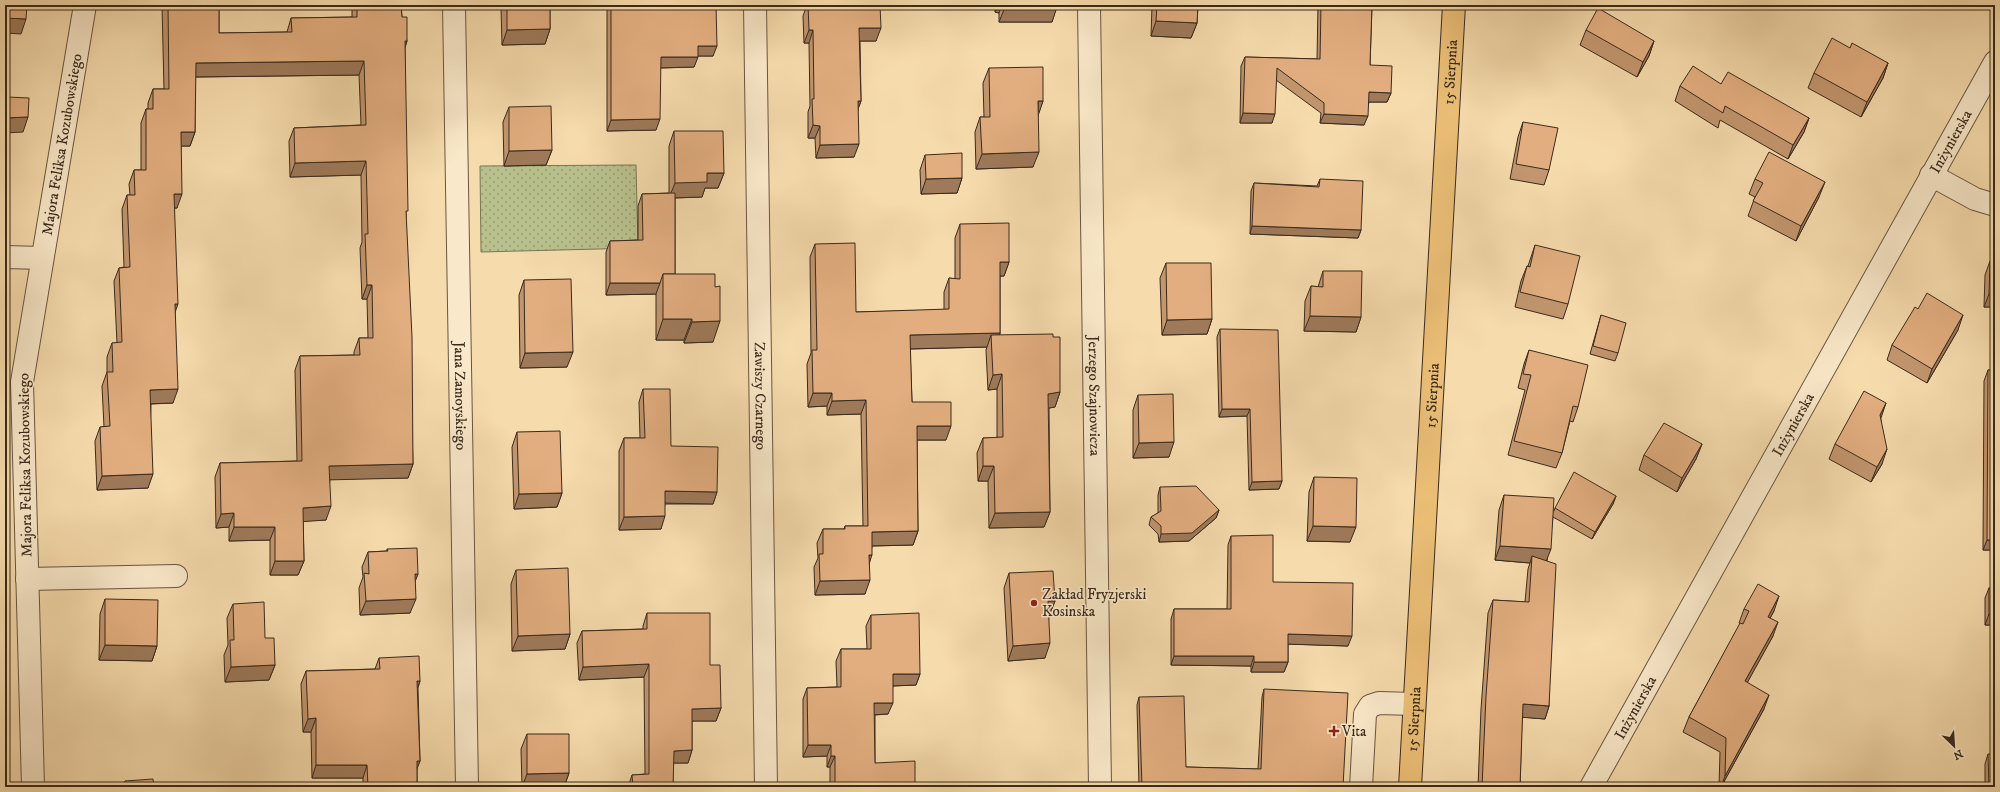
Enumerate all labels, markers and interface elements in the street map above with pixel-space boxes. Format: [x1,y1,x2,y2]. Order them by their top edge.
street label: 15 Sierpnia [1439,38,1462,105]
street label: Majora Feliksa Kozubowskiego [38,52,87,237]
street label: Inżynierska [1926,106,1977,177]
street label: Jerzego Szajnowicza [1084,334,1104,457]
street label: Jana Zamoyskiego [450,340,470,450]
street label: Zawiszy Czarnego [750,342,770,450]
street label: 15 Sierpnia [1421,362,1444,429]
street label: Majora Feliksa Kozubowskiego [14,373,37,557]
street label: Inżynierska [1768,389,1819,460]
place label: Zakład Fryzjerski Kosinska [1042,585,1147,621]
marker: Zakład Fryzjerski Kosinska [1029,598,1039,608]
street label: Inżynierska [1610,672,1661,743]
street label: 15 Sierpnia [1403,685,1426,752]
place label: Vita [1341,722,1367,741]
marker: Vita [1329,726,1339,736]
north arrow [1934,726,1974,766]
text: N [1951,746,1965,762]

